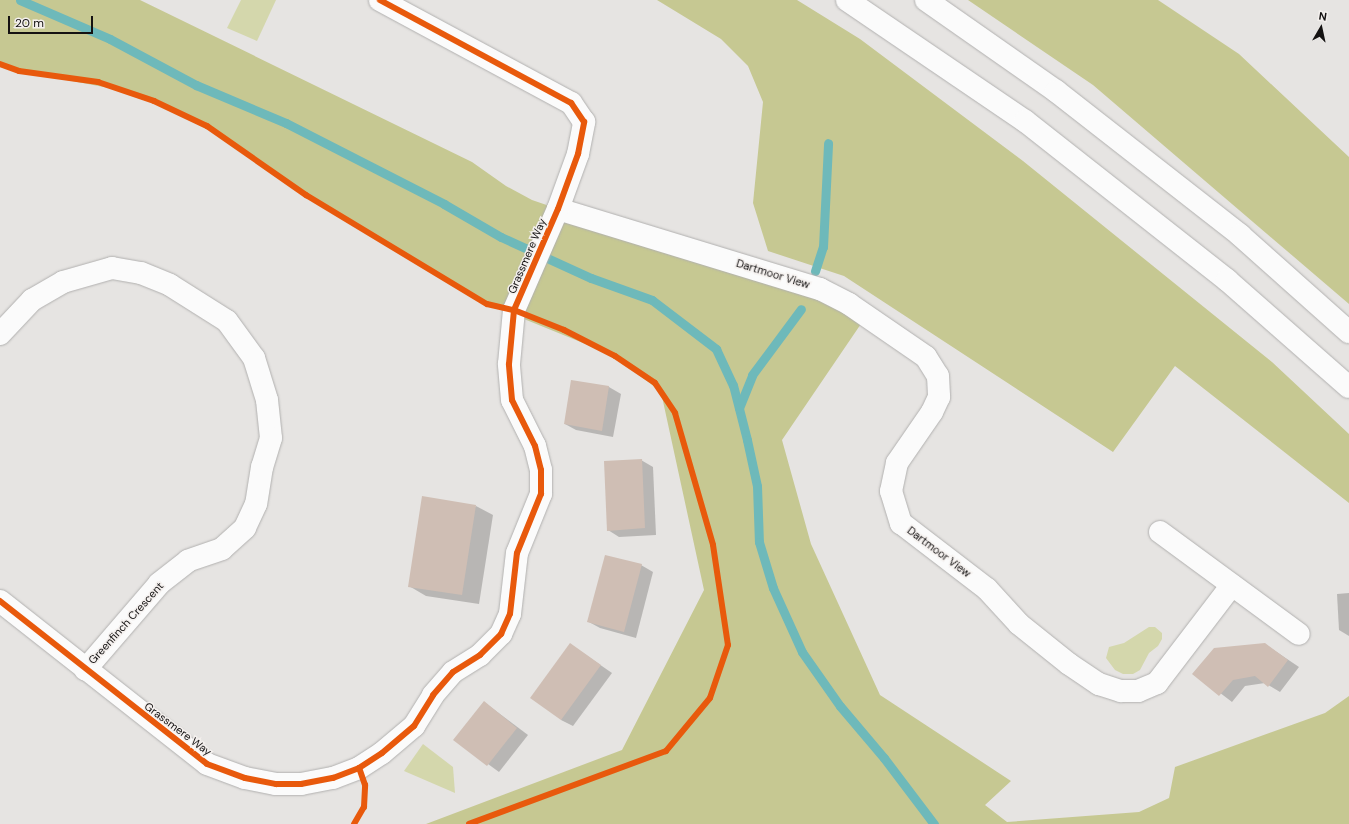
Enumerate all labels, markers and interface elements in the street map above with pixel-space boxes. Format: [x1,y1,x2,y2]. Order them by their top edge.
scale bar [10,8,95,34]
north arrow [1301,8,1341,48]
text: N [1318,9,1328,24]
text: 20 m [15,15,44,31]
street label: Grassmere Way [505,216,549,296]
street label: Dartmoor View [735,257,811,291]
street label: Dartmoor View [905,524,973,580]
street label: Greenfinch Crescent [86,579,166,667]
street label: Grassmere Way [142,699,214,759]

